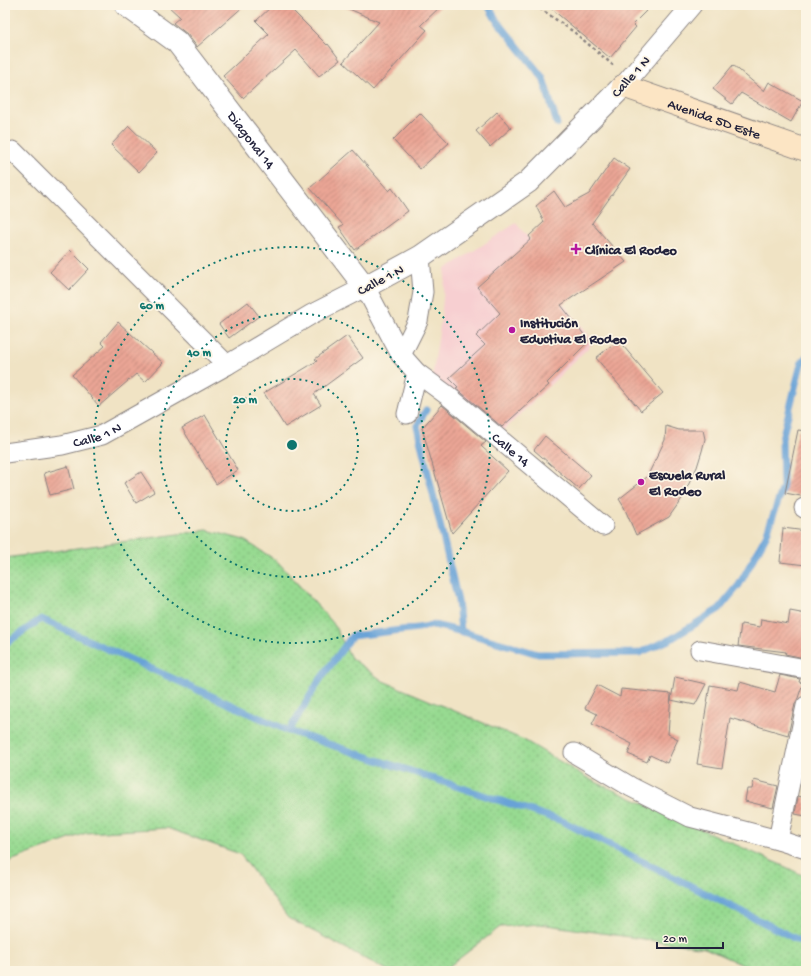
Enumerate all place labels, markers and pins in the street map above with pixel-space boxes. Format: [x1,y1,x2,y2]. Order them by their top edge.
marker: Clínica El Rodeo [570,243,582,255]
place label: Clínica El Rodeo [584,243,677,260]
place label: Institución Eductiva El Rodeo [520,316,627,349]
marker: Institución Eductiva El Rodeo [507,325,517,335]
centre of rings [285,438,299,452]
place label: Escuela Rural El Rodeo [649,468,725,501]
marker: Escuela Rural El Rodeo [636,477,646,487]

